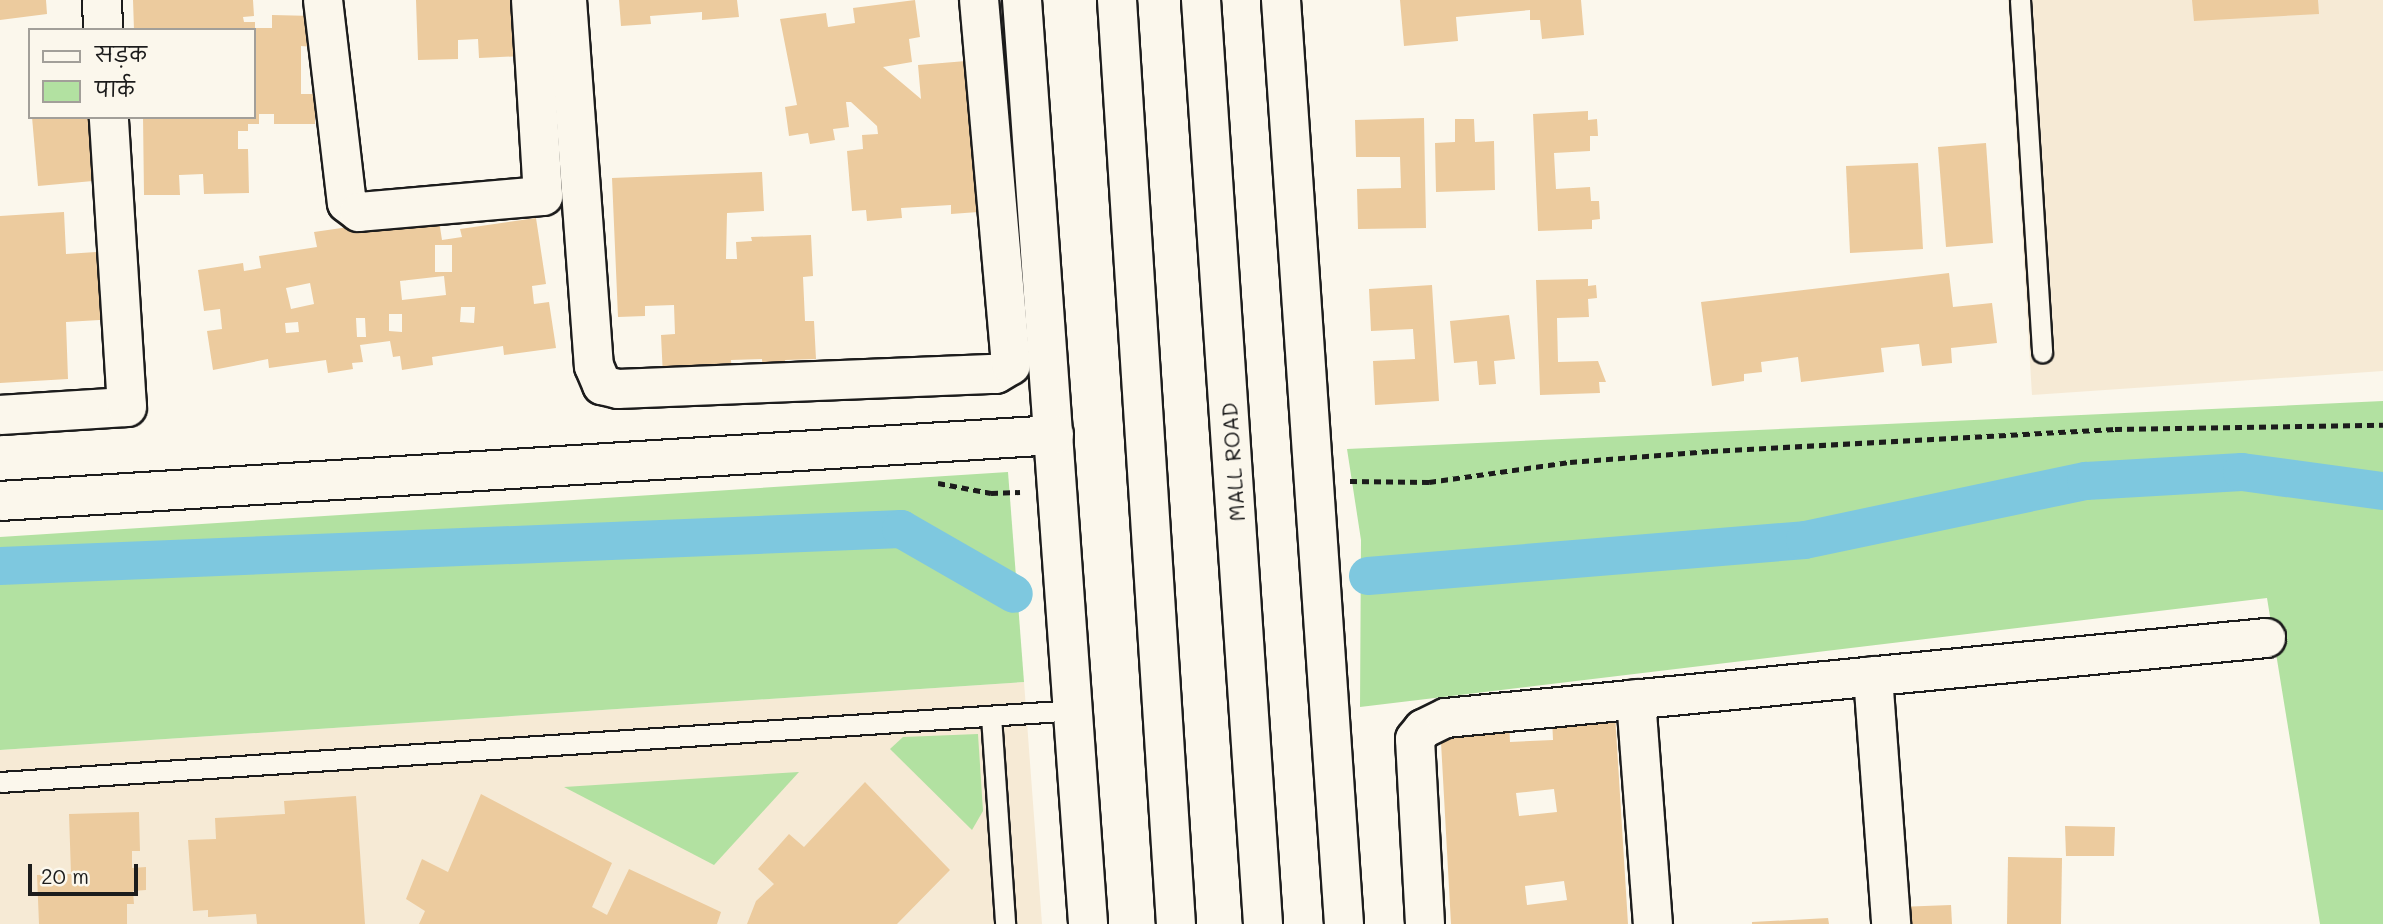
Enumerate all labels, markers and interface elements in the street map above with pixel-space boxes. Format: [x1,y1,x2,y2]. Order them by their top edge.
legend [28,28,256,119]
text: सड़क [95,40,147,67]
text: पार्क [95,75,135,102]
street label: MALL ROAD [1216,402,1250,522]
scale bar [32,850,142,894]
text: 20 m [41,862,89,889]

